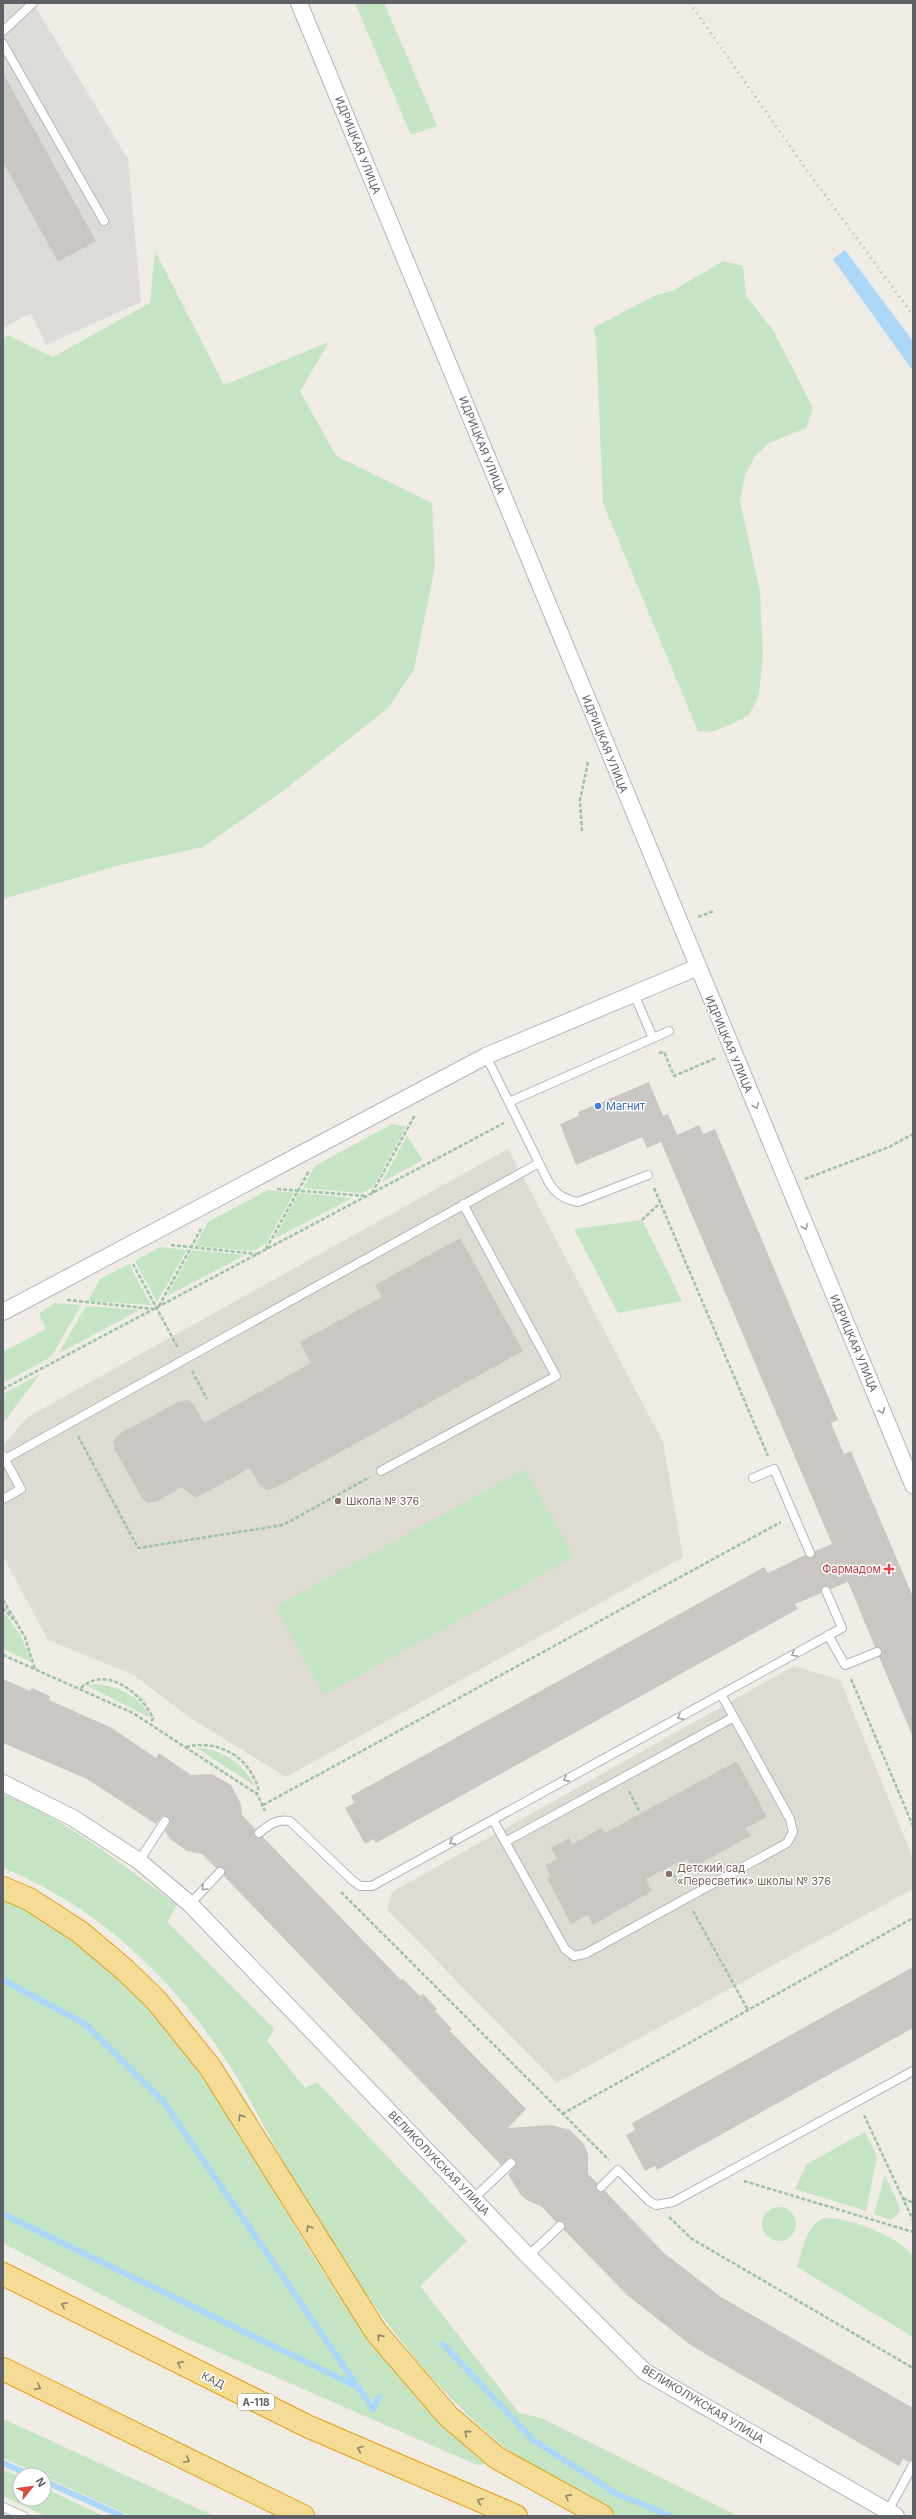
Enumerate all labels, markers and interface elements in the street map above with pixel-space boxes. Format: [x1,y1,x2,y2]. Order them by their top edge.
street label: ИДРИЦКАЯ УЛИЦА [332,94,384,197]
street label: ИДРИЦКАЯ УЛИЦА [456,394,508,497]
street label: ИДРИЦКАЯ УЛИЦА [579,693,631,796]
street label: ИДРИЦКАЯ УЛИЦА [702,993,756,1095]
place label: Магнит [606,1099,646,1113]
marker: Магнит [593,1101,603,1111]
one-way arrow [751,1103,759,1110]
one-way arrow [801,1223,809,1230]
street label: ИДРИЦКАЯ УЛИЦА [827,1292,881,1394]
one-way arrow [878,1408,886,1415]
place label: Школа № 376 [346,1494,419,1508]
marker: Школа № 376 [333,1496,343,1506]
place label: Фармадом [822,1562,881,1576]
marker: Фармадом [884,1564,894,1574]
one-way arrow [790,1649,798,1657]
one-way arrow [677,1712,684,1719]
one-way arrow [563,1775,570,1782]
one-way arrow [449,1838,456,1845]
place label: Детский сад «Пересветик» школы № 376 [677,1861,831,1888]
marker: Детский сад «Пересветик» школы № 376 [664,1869,674,1879]
one-way arrow [201,1883,209,1891]
street label: ВЕЛИКОЛУКСКАЯ УЛИЦА [385,2108,493,2219]
one-way arrow [238,2114,245,2121]
one-way arrow [306,2225,314,2232]
one-way arrow [61,2302,68,2310]
one-way arrow [377,2334,384,2341]
one-way arrow [177,2361,184,2368]
street label: ВЕЛИКОЛУКСКАЯ УЛИЦА [639,2362,767,2446]
street label: КАД [199,2368,227,2392]
one-way arrow [33,2382,41,2390]
road number: А-118 [238,2394,274,2410]
one-way arrow [465,2430,472,2437]
one-way arrow [357,2446,364,2454]
one-way arrow [183,2456,190,2463]
north arrow [12,2467,52,2507]
text: N [33,2475,49,2489]
one-way arrow [565,2494,572,2501]
one-way arrow [476,2497,483,2505]

